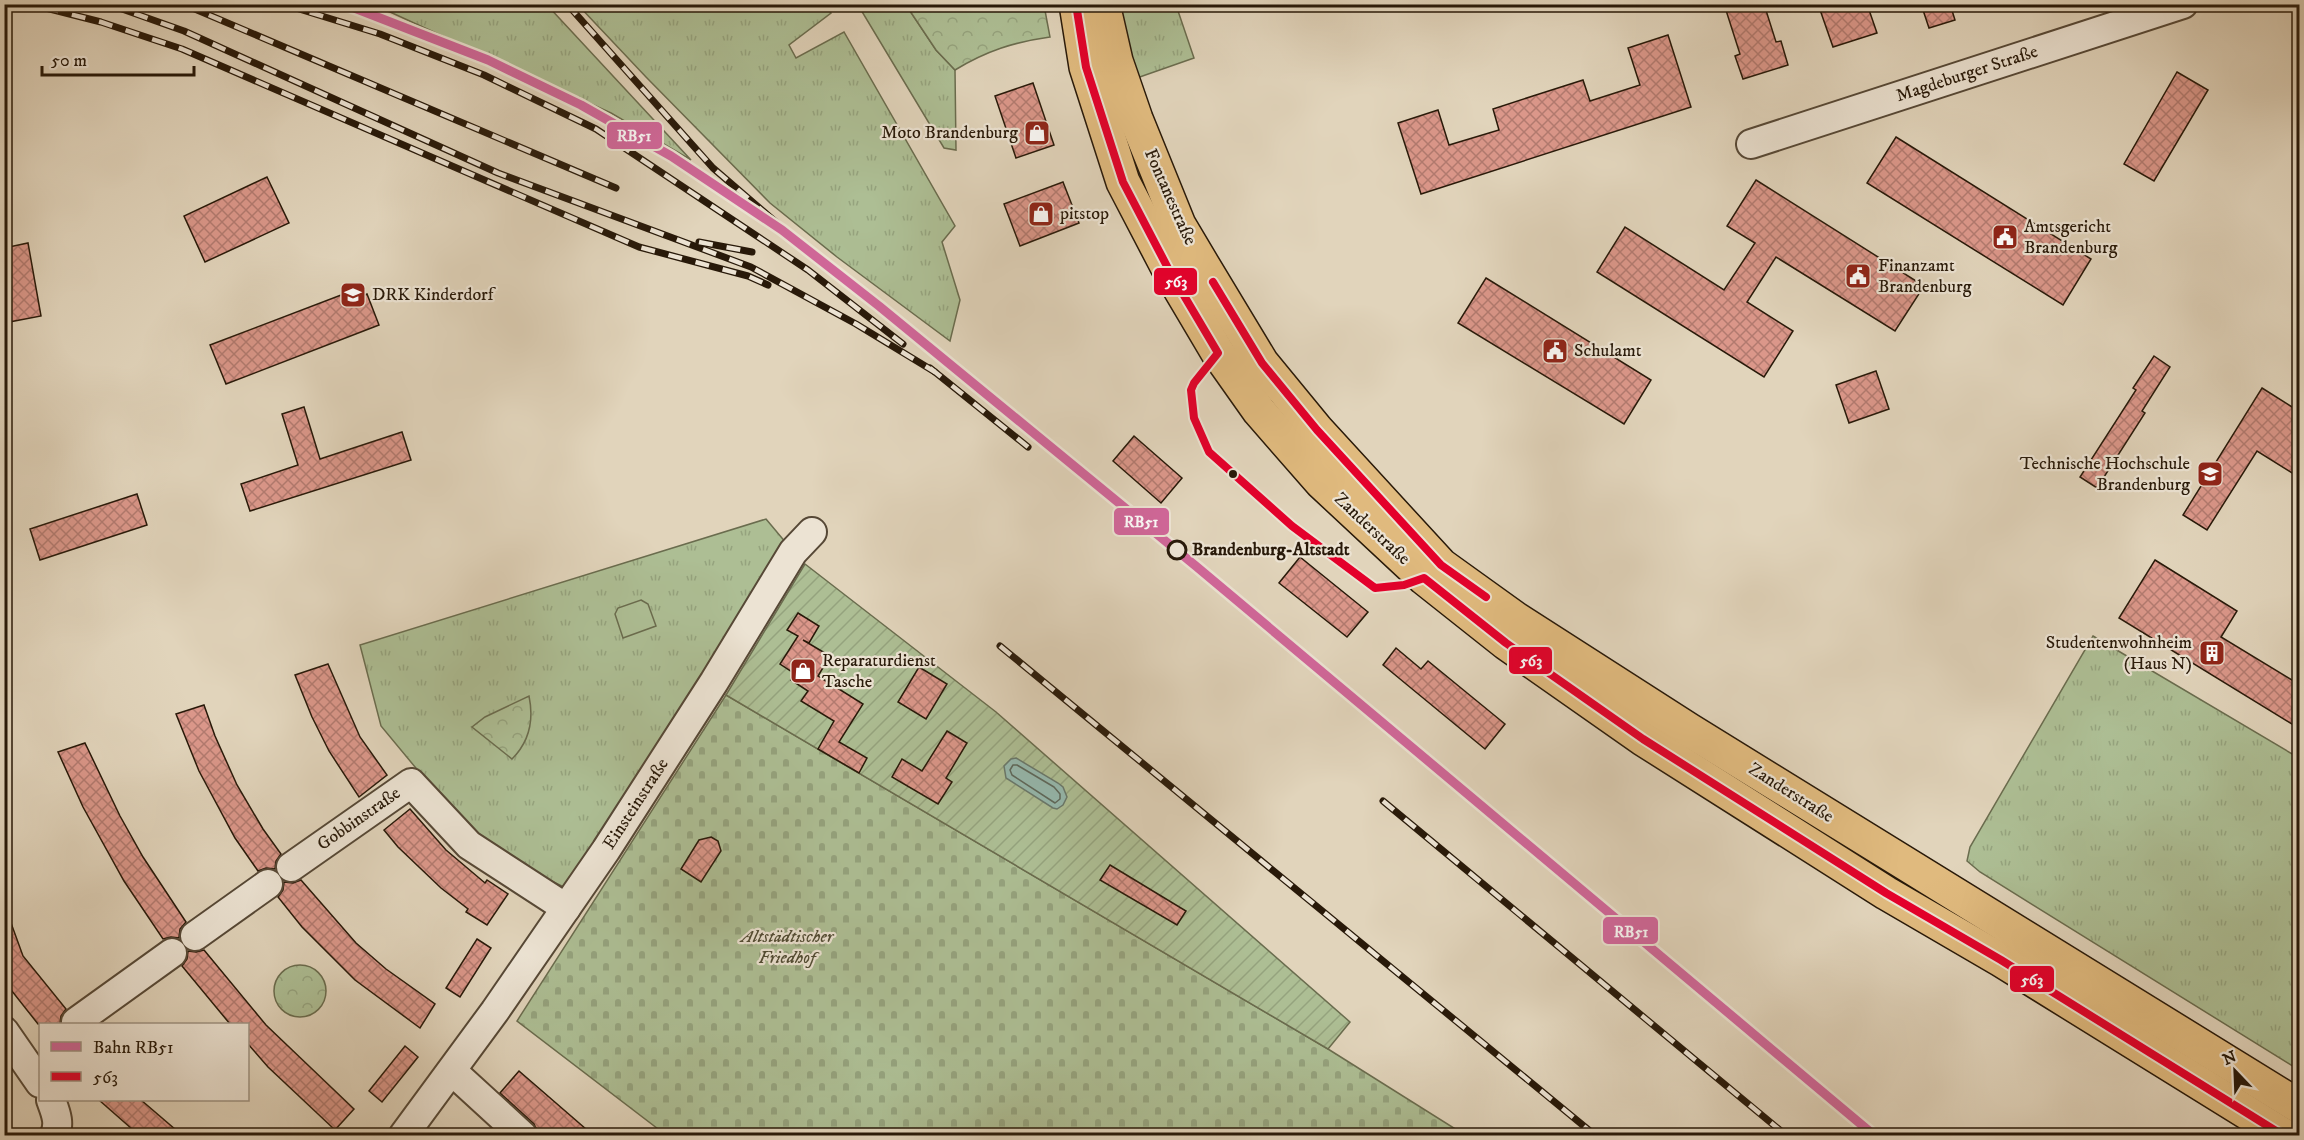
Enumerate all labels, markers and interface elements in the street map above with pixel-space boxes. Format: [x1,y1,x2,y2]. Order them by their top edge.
scale bar [42,39,194,77]
street label: Magdeburger Straße [1893,41,2041,107]
text: 50 m [51,50,87,72]
shop icon: Moto Brandenburg [1022,118,1052,148]
line badge: RB51 [606,121,663,150]
place label: Moto Brandenburg [881,122,1018,144]
text: RB51 [617,126,651,146]
street label: Fontanestraße [1139,145,1201,249]
shop icon: pitstop [1026,199,1056,229]
place label: pitstop [1059,203,1109,225]
place label: Amtsgericht Brandenburg [2024,216,2118,259]
public building icon: Amtsgericht Brandenburg [1990,222,2020,252]
place label: Finanzamt Brandenburg [1878,255,1972,298]
public building icon: Finanzamt Brandenburg [1843,261,1873,291]
line badge: 563 [1153,267,1198,296]
text: 563 [1164,272,1187,292]
school or university icon: DRK Kinderdorf [338,280,368,310]
place label: DRK Kinderdorf [372,284,497,306]
public building icon: Schulamt [1540,336,1570,366]
place label: Schulamt [1574,340,1642,362]
place label: Technische Hochschule Brandenburg [2020,453,2190,496]
school or university icon: Technische Hochschule Brandenburg [2195,459,2225,489]
unlabelled marker [1227,468,1239,480]
street label: Zanderstraße [1329,488,1415,570]
line badge: RB51 [1113,507,1170,536]
text: RB51 [1124,512,1158,532]
place label: Brandenburg-Altstadt [1192,539,1350,561]
marker: Brandenburg-Altstadt [1167,540,1187,560]
place label: Studentenwohnheim (Haus N) [2046,632,2192,675]
building icon: Studentenwohnheim (Haus N) [2197,638,2227,668]
line badge: 563 [1508,646,1553,675]
place label: Reparaturdienst Tasche [822,650,936,693]
text: 563 [1519,651,1542,671]
shop icon: Reparaturdienst Tasche [788,656,818,686]
street label: Einsteinstraße [598,754,674,854]
street label: Zanderstraße [1744,758,1838,828]
street label: Gobbinstraße [313,782,405,856]
line badge: RB51 [1602,916,1659,945]
text: RB51 [1614,922,1648,942]
park label: Altstädtischer Friedhof [739,926,835,969]
line badge: 563 [2009,965,2055,993]
text: 563 [2020,970,2043,990]
legend [39,1023,249,1101]
text: Bahn RB51 [93,1037,174,1059]
north arrow [2205,1041,2265,1101]
text: N [2220,1046,2239,1070]
text: 563 [93,1067,118,1089]

